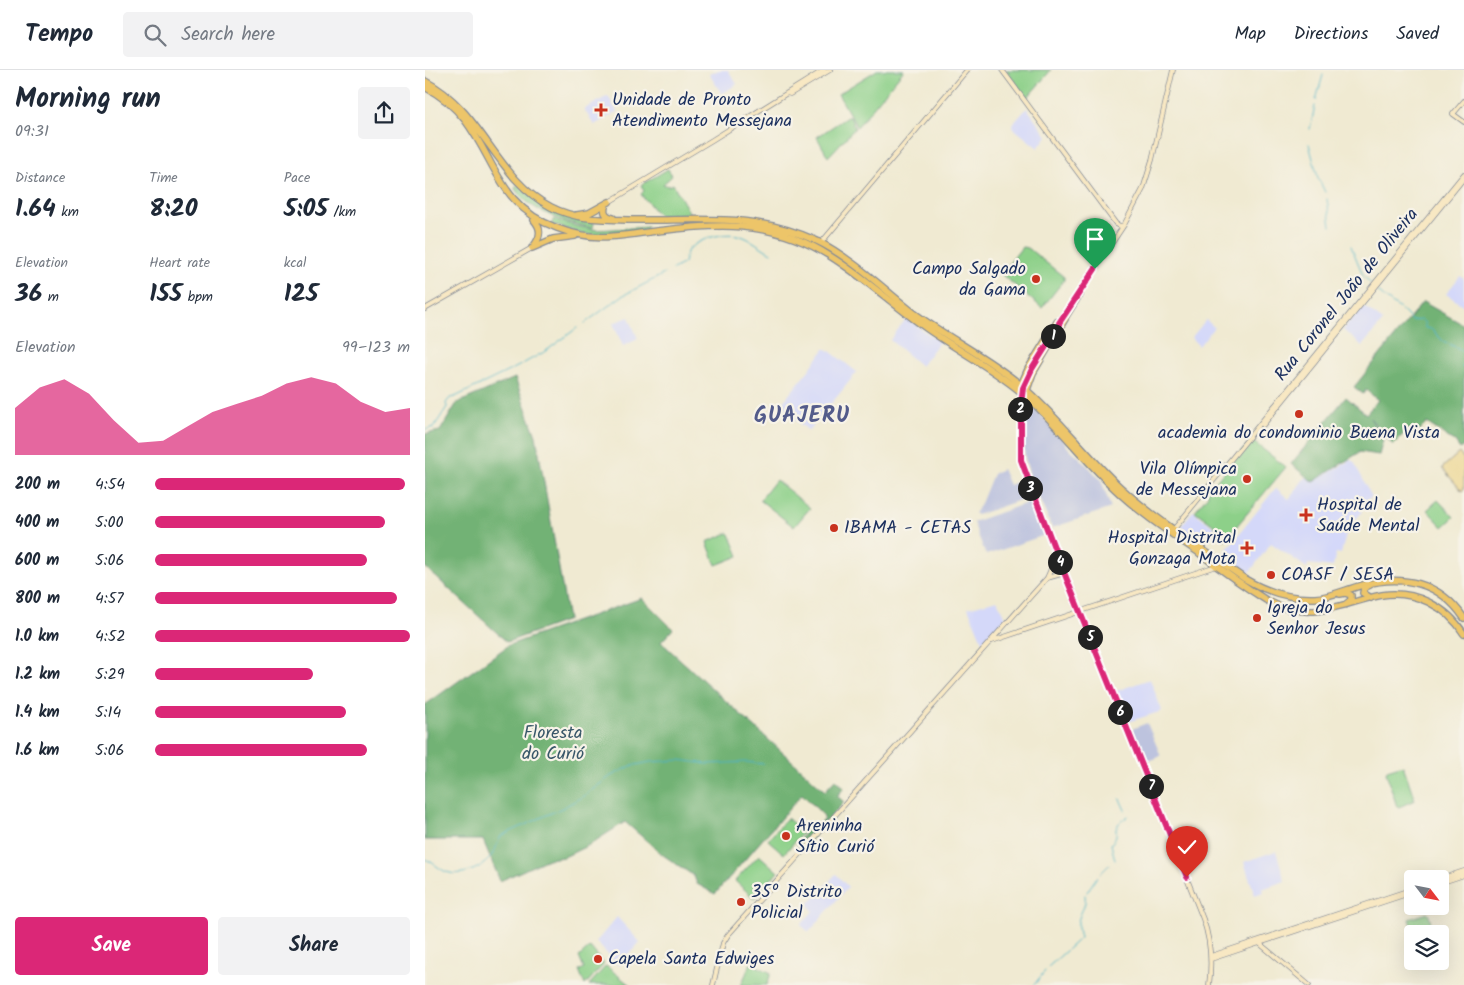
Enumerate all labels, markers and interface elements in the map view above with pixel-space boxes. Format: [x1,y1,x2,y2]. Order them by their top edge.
search box [123,12,473,57]
text: Tempo [25,15,93,54]
text: Search here [181,20,275,50]
text: Map [1234,20,1266,49]
text: Directions [1294,20,1368,49]
text: Saved [1396,20,1439,49]
icon: search [141,21,169,49]
text: Morning run [15,77,161,122]
place label: Unidade de Pronto Atendimento Messejana [612,86,792,136]
button: share [358,87,410,139]
marker: Unidade de Pronto Atendimento Messejana [594,103,608,117]
text: 09:31 [15,119,49,144]
text: Distance [15,167,65,189]
text: Time [149,167,178,189]
text: Pace [284,167,310,189]
text: 1.64 [15,189,56,229]
text: 8:20 [149,189,198,229]
text: 5:05 [284,189,328,229]
text: km [56,201,79,223]
text: /km [328,201,356,223]
street label: Rua Coronel João de Oliveira [1268,202,1426,388]
pin [1074,218,1116,269]
icon: arrive [1081,225,1109,253]
text: Elevation [15,252,68,274]
text: Heart rate [149,252,210,274]
text: kcal [284,252,306,274]
place label: Campo Salgado da Gama [912,255,1026,305]
marker: Campo Salgado da Gama [1030,273,1042,285]
text: 36 [15,274,42,314]
text: 155 [149,274,182,314]
text: 125 [284,274,318,314]
text: m [42,286,59,308]
text: bpm [182,286,213,308]
pin: 1 [1041,324,1065,348]
text: 1 [1051,325,1056,347]
text: Elevation [15,335,76,360]
text: 99–123 m [342,335,410,360]
pin: 2 [1007,396,1033,422]
text: 2 [1016,398,1025,420]
district label: GUAJERU [754,399,850,434]
marker: academia do condominio Buena Vista [1293,408,1305,420]
place label: academia do condominio Buena Vista [1158,419,1440,448]
place label: Vila Olímpica de Messejana [1136,455,1237,505]
text: 200 m [15,472,60,497]
text: 4:54 [95,472,125,497]
marker: Vila Olímpica de Messejana [1241,473,1253,485]
pin: 3 [1017,476,1043,500]
text: 3 [1027,477,1034,499]
place label: Hospital de Saúde Mental [1317,491,1420,541]
marker: Hospital de Saúde Mental [1299,508,1313,522]
text: 400 m [15,510,59,535]
text: 5:00 [95,510,124,535]
place label: IBAMA - CETAS [844,514,972,543]
marker: IBAMA - CETAS [828,522,840,534]
place label: Hospital Distrital Gonzaga Mota [1108,524,1237,574]
marker: Hospital Distrital Gonzaga Mota [1240,541,1254,555]
text: 600 m [15,548,59,573]
text: 5:06 [95,548,124,573]
pin: 4 [1047,550,1073,574]
text: 4 [1057,551,1064,573]
place label: COASF / SESA [1281,561,1394,590]
marker: COASF / SESA [1265,569,1277,581]
text: 800 m [15,586,60,611]
text: 4:57 [95,586,124,611]
place label: Igreja do Senhor Jesus [1267,594,1366,644]
marker: Igreja do Senhor Jesus [1251,612,1263,624]
text: 1.0 km [15,624,59,649]
text: 4:52 [95,624,126,649]
pin: 5 [1077,624,1103,650]
text: 5 [1087,626,1094,648]
text: 1.2 km [15,662,60,687]
text: 5:29 [95,662,125,687]
text: 1.4 km [15,700,60,725]
text: 5:14 [95,700,121,725]
pin: 6 [1107,700,1133,724]
text: 6 [1117,701,1124,723]
park label: Floresta do Curió [522,719,585,769]
text: 1.6 km [15,738,59,763]
text: 5:06 [95,738,124,763]
pin: 7 [1139,774,1163,798]
text: 7 [1148,775,1155,797]
place label: Areninha Sítio Curió [796,812,875,862]
pin [1166,826,1208,877]
marker: Areninha Sítio Curió [780,830,792,842]
icon: check [1173,833,1201,861]
north arrow [1404,870,1449,915]
map controls [1404,870,1449,970]
place label: 35º Distrito Policial [751,878,842,928]
marker: 35º Distrito Policial [735,896,747,908]
button: Save [15,917,208,975]
button: Share [218,917,410,975]
button: layers [1404,925,1449,970]
place label: Capela Santa Edwiges [608,945,775,974]
marker: Capela Santa Edwiges [592,953,604,965]

